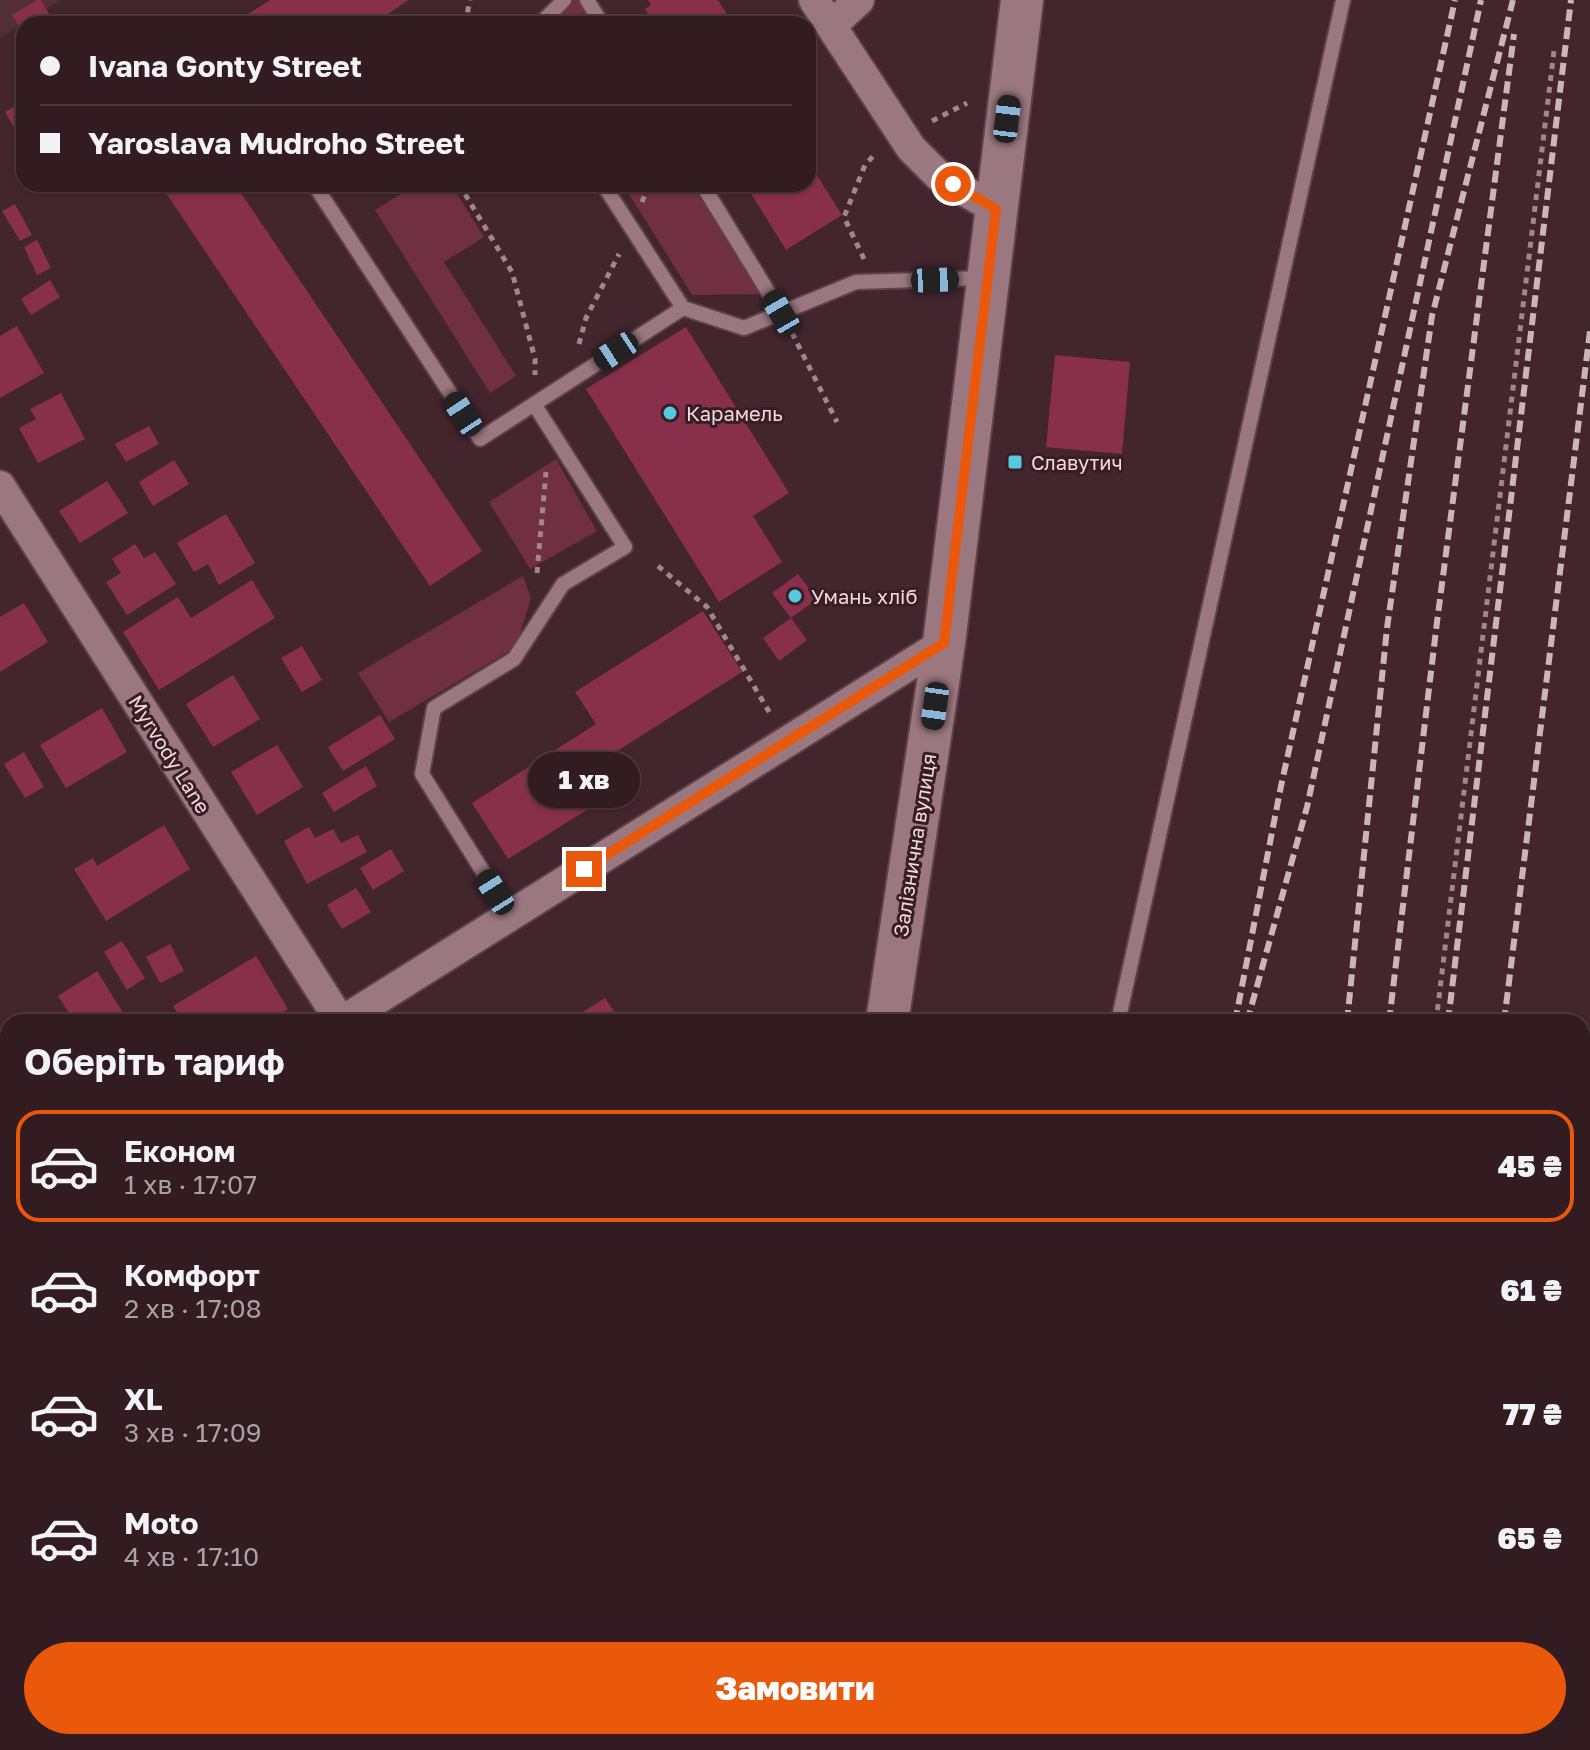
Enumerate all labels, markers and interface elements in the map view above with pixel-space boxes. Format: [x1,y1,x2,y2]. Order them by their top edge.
text: Ivana Gonty Street [88,48,362,84]
car [992,94,1022,144]
text: Yaroslava Mudroho Street [88,125,465,161]
route start [935,166,971,202]
car [911,267,959,293]
car [759,286,803,340]
car [589,328,643,374]
car [440,387,486,441]
place label: Карамель [686,401,783,425]
marker: Карамель [661,404,679,422]
place label: Славутич [1031,450,1123,474]
marker: Славутич [1006,453,1024,471]
place label: Умань хліб [811,584,917,608]
marker: Умань хліб [786,587,804,605]
car [920,681,950,731]
street label: Myrvody Lane [124,690,216,818]
street label: Залізнична вулиця [888,752,940,938]
callout: 1 хв [528,753,640,809]
text: 1 хв [558,764,610,795]
route end [566,851,602,887]
car [472,865,518,919]
text: Оберіть тариф [24,1040,285,1083]
icon: car [28,1130,100,1202]
text: Економ [124,1133,235,1169]
text: 45 ₴ [1498,1148,1562,1184]
text: 1 хв · 17:07 [124,1169,257,1200]
icon: car [28,1254,100,1326]
text: Комфорт [124,1257,260,1293]
text: 61 ₴ [1500,1272,1562,1308]
text: 2 хв · 17:08 [124,1293,262,1324]
icon: car [28,1378,100,1450]
text: XL [124,1381,163,1417]
text: 77 ₴ [1503,1396,1562,1432]
text: 3 хв · 17:09 [124,1417,262,1448]
icon: car [28,1502,100,1574]
text: Moto [124,1505,199,1541]
text: 65 ₴ [1497,1520,1562,1556]
text: 4 хв · 17:10 [124,1541,259,1572]
button: Замовити [24,1642,1566,1734]

